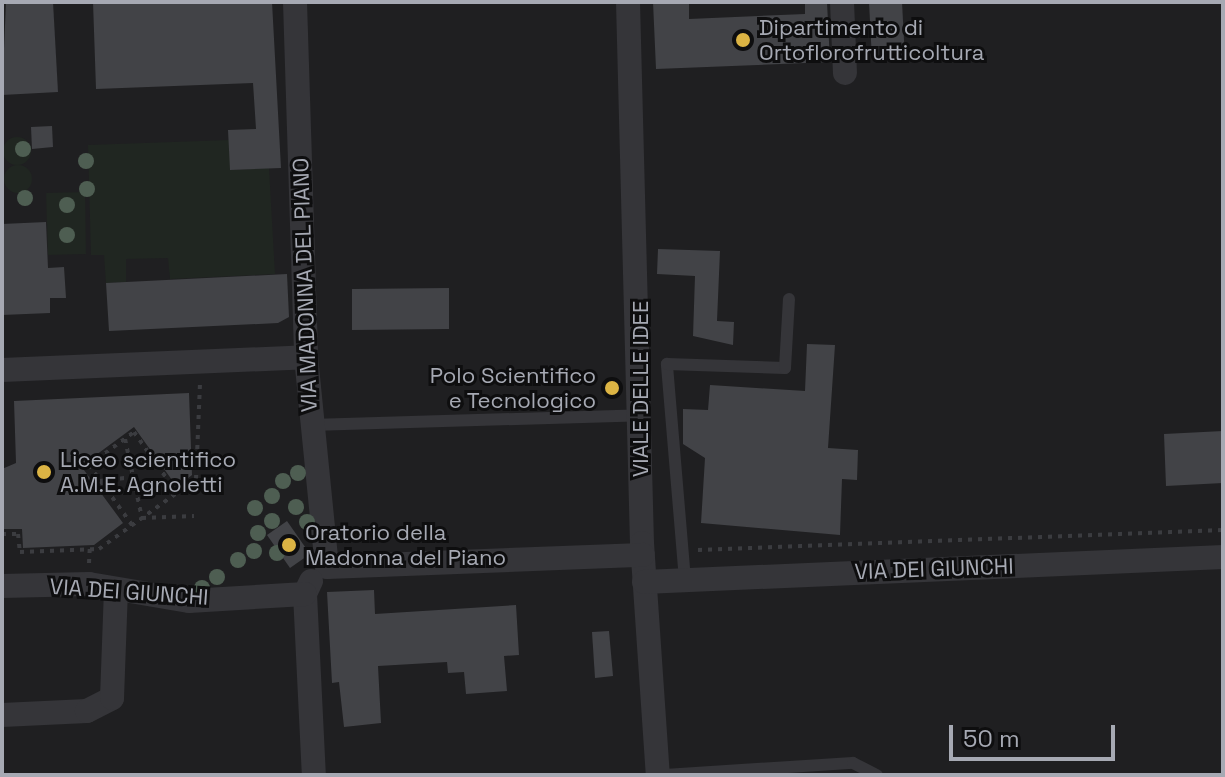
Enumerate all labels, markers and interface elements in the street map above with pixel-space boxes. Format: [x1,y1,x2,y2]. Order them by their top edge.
place label: Dipartimento di Ortoflorofrutticoltura [759,14,985,66]
marker: Dipartimento di Ortoflorofrutticoltura [734,31,752,49]
street label: VIA MADONNA DEL PIANO [287,157,323,413]
street label: VIALE DELLE IDEE [628,301,654,477]
place label: Polo Scientifico e Tecnologico [430,362,596,414]
marker: Polo Scientifico e Tecnologico [603,379,621,397]
place label: Liceo scientifico A.M.E. Agnoletti [60,446,236,498]
marker: Liceo scientifico A.M.E. Agnoletti [35,463,53,481]
place label: Oratorio della Madonna del Piano [305,519,506,570]
marker: Oratorio della Madonna del Piano [280,536,298,554]
street label: VIA DEI GIUNCHI [854,553,1014,585]
street label: VIA DEI GIUNCHI [48,573,210,611]
scale bar [953,709,1119,759]
text: 50 m [963,723,1020,754]

